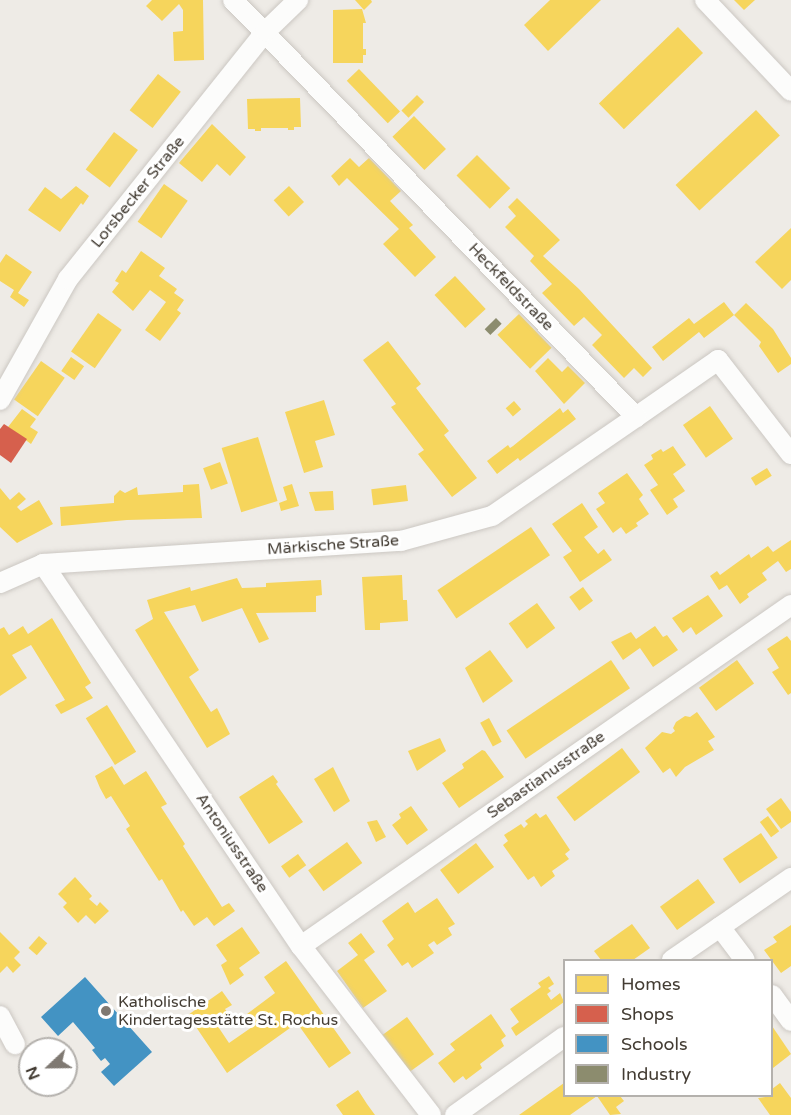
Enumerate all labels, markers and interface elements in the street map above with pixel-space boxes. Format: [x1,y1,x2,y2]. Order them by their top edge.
street label: Lorsbecker Straße [87,132,189,252]
street label: Heckfeldstraße [464,239,558,335]
street label: Märkische Straße [267,531,399,559]
street label: Sebastianusstraße [483,727,609,823]
street label: Antoniusstraße [192,790,272,896]
legend [563,959,773,1097]
text: Homes [621,973,681,995]
place label: Katholische Kindertagesstätte St. Rochus [118,992,338,1030]
text: Shops [621,1003,674,1025]
marker: Katholische Kindertagesstätte St. Rochus [99,1004,113,1018]
text: Schools [621,1033,688,1055]
north arrow [18,1037,78,1097]
text: N [21,1063,45,1083]
text: Industry [621,1063,691,1085]

